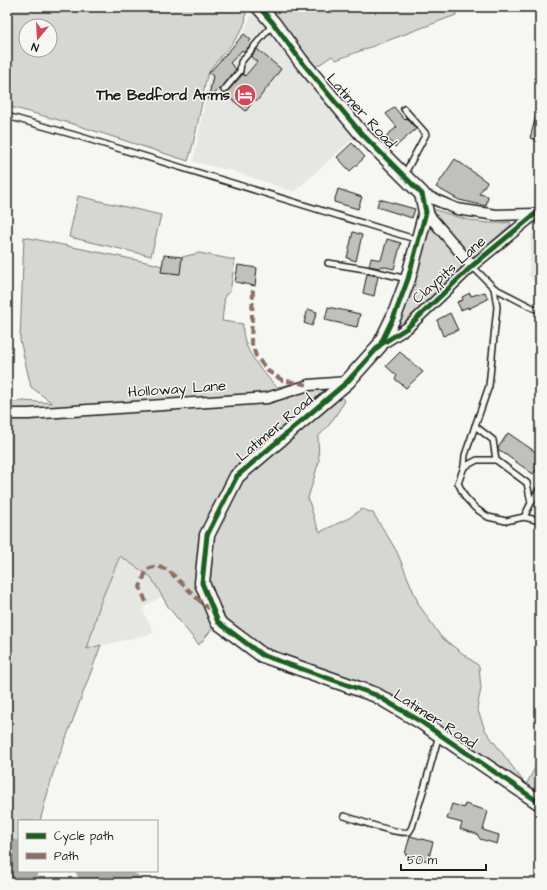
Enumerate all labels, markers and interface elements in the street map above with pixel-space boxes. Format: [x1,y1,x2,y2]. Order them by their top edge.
north arrow [18,18,58,58]
text: N [29,39,41,55]
street label: Latimer Road [321,69,401,154]
hotel icon: The Bedford Arms [232,82,258,108]
place label: The Bedford Arms [95,85,230,106]
street label: Claypits Lane [408,231,491,310]
street label: Holloway Lane [127,375,227,404]
street label: Latimer Road [232,389,318,467]
street label: Latimer Road [389,684,481,754]
legend [18,820,158,872]
text: Cycle path [54,828,113,846]
scale bar [401,846,486,872]
text: Path [54,848,79,865]
text: 50 m [407,852,438,869]

